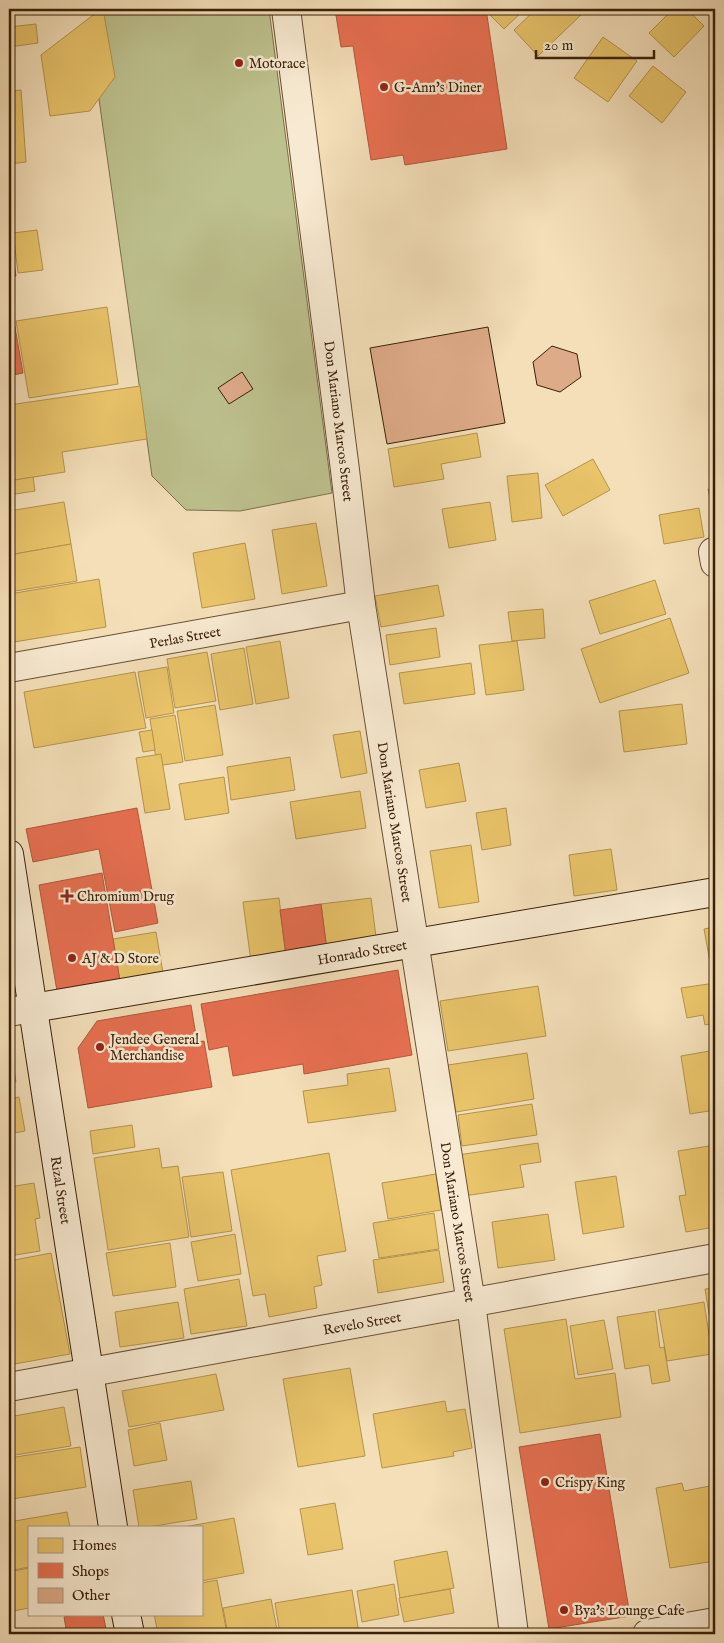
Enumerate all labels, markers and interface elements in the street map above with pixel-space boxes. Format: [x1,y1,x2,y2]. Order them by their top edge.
scale bar [536,28,654,60]
text: 20 m [544,36,574,55]
place label: Motorace [249,55,306,73]
marker: Motorace [233,57,245,69]
place label: G-Ann's Diner [394,79,482,97]
marker: G-Ann's Diner [378,81,390,93]
street label: Don Mariano Marcos Street [319,340,357,503]
street label: Perlas Street [148,623,222,653]
street label: Don Mariano Marcos Street [372,741,416,904]
place label: Chromium Drug [77,888,174,906]
marker: Chromium Drug [61,890,73,902]
street label: Honrado Street [316,936,409,970]
place label: AJ & D Store [81,950,159,968]
marker: AJ & D Store [66,952,78,964]
place label: Jendee General Merchandise [108,1031,199,1065]
marker: Jendee General Merchandise [94,1041,106,1053]
street label: Don Mariano Marcos Street [435,1141,479,1304]
street label: Rizal Street [46,1155,74,1226]
street label: Revelo Street [322,1308,403,1340]
place label: Crispy King [555,1474,625,1492]
marker: Crispy King [539,1476,551,1488]
legend [28,1526,202,1616]
text: Homes [72,1536,116,1555]
text: Shops [72,1562,109,1581]
text: Other [72,1586,110,1605]
place label: Bya's Lounge Cafe [574,1602,685,1620]
marker: Bya's Lounge Cafe [558,1604,570,1616]

